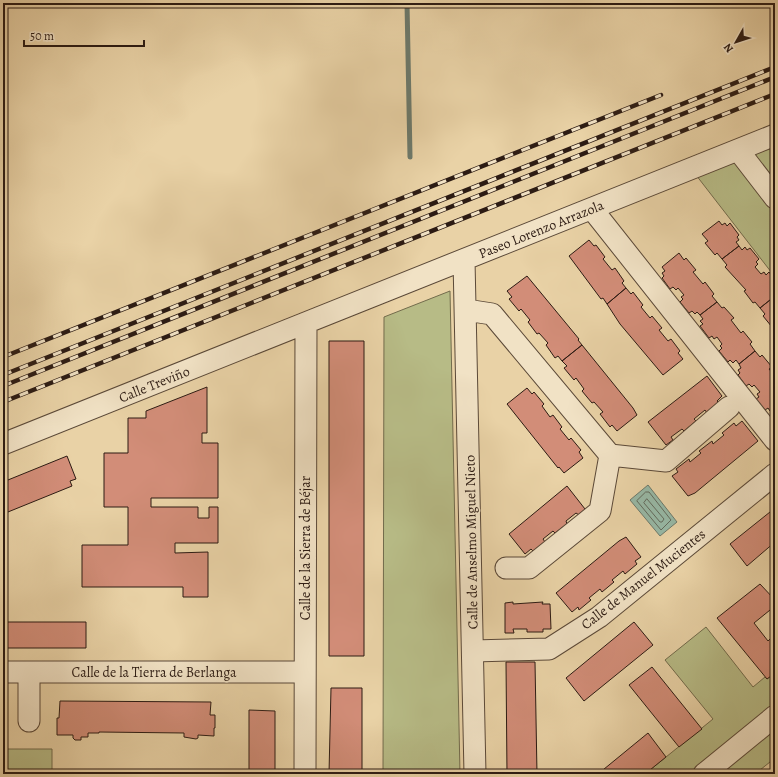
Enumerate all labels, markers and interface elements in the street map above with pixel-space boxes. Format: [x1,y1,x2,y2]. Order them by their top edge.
scale bar [24,22,144,48]
north arrow [716,22,756,62]
text: 50 m [30,28,54,44]
text: N [720,40,737,56]
street label: Paseo Lorenzo Arrazola [476,195,607,263]
street label: Calle Treviño [116,362,192,407]
street label: Calle de Anselmo Miguel Nieto [460,455,483,629]
street label: Calle de la Sierra de Béjar [296,475,315,620]
street label: Calle de Manuel Mucientes [577,525,710,634]
street label: Calle de la Tierra de Berlanga [71,663,237,682]

